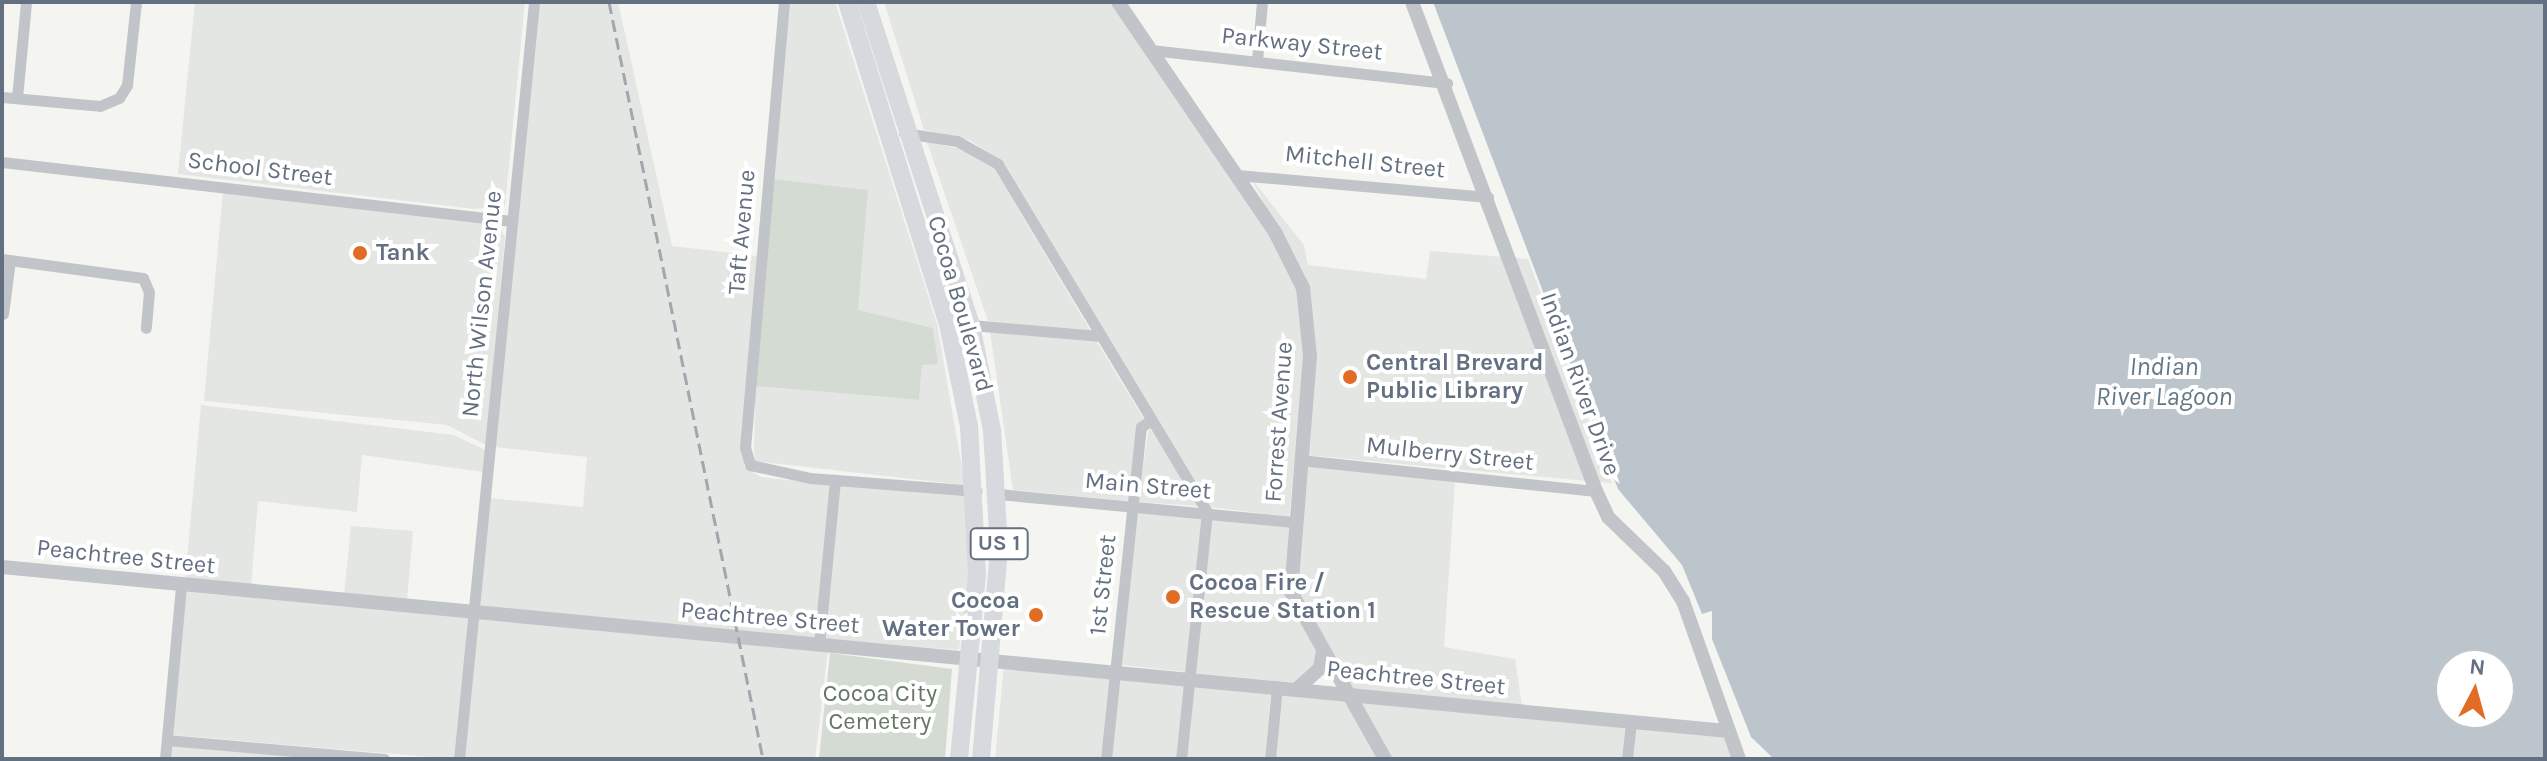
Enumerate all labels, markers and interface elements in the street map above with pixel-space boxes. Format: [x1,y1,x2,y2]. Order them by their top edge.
street label: Parkway Street [1220,21,1384,67]
street label: Mitchell Street [1284,139,1446,185]
street label: School Street [186,146,334,192]
street label: Taft Avenue [722,168,762,296]
street label: North Wilson Avenue [456,189,508,419]
street label: Cocoa Boulevard [921,213,999,395]
place label: Tank [376,239,430,267]
marker: Tank [351,244,369,262]
street label: Indian River Drive [1534,289,1626,479]
street label: Forrest Avenue [1259,341,1299,503]
place label: Central Brevard Public Library [1366,349,1544,405]
water label: Indian River Lagoon [2096,351,2232,412]
marker: Central Brevard Public Library [1341,368,1359,386]
street label: Mulberry Street [1365,431,1535,477]
street label: Main Street [1084,466,1212,506]
road number: US 1 [969,526,1029,562]
street label: Peachtree Street [35,533,217,581]
street label: 1st Street [1083,533,1123,637]
place label: Cocoa Fire / Rescue Station 1 [1189,569,1376,625]
place label: Cocoa Water Tower [882,587,1020,643]
marker: Cocoa Fire / Rescue Station 1 [1164,588,1182,606]
street label: Peachtree Street [679,596,861,640]
marker: Cocoa Water Tower [1027,606,1045,624]
north arrow [2435,649,2515,729]
text: N [2468,653,2487,681]
street label: Peachtree Street [1325,654,1507,702]
park label: Cocoa City Cemetery [823,680,937,736]

